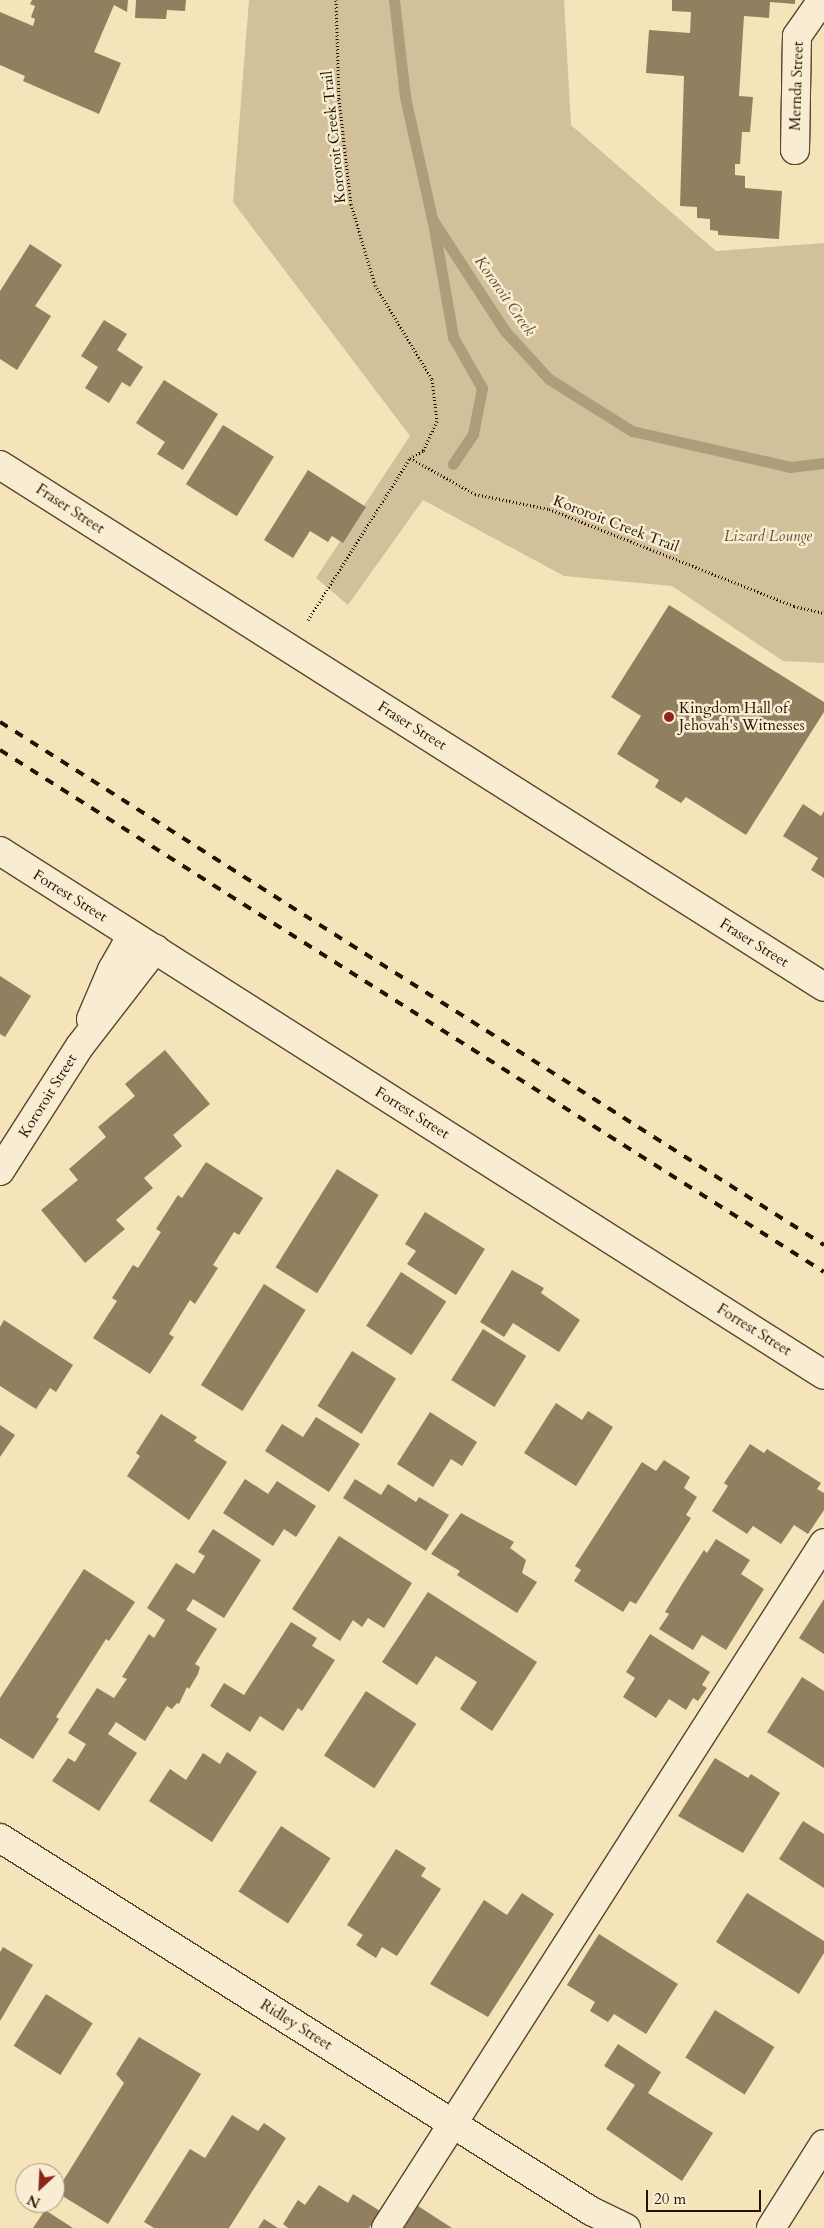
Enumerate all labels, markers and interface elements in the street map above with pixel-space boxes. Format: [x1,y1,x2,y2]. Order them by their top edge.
street label: Mernda Street [786,41,808,131]
street label: Kororoit Creek Trail [318,70,350,204]
water label: Kororoit Creek [470,252,540,340]
street label: Fraser Street [32,480,108,538]
street label: Kororoit Creek Trail [551,492,681,556]
park label: Lizard Lounge [724,528,812,546]
street label: Fraser Street [374,698,450,754]
place label: Kingdom Hall of Jehovah's Witnesses [679,699,805,734]
marker: Kingdom Hall of Jehovah's Witnesses [663,711,675,723]
street label: Forrest Street [29,866,111,926]
street label: Fraser Street [716,915,792,971]
street label: Kororoit Street [15,1051,81,1141]
street label: Forrest Street [371,1083,453,1143]
street label: Forrest Street [713,1300,795,1360]
street label: Ridley Street [257,1996,335,2054]
north arrow [15,2163,65,2213]
scale bar [649,2180,764,2212]
text: 20 m [654,2189,686,2209]
text: N [24,2190,43,2212]

